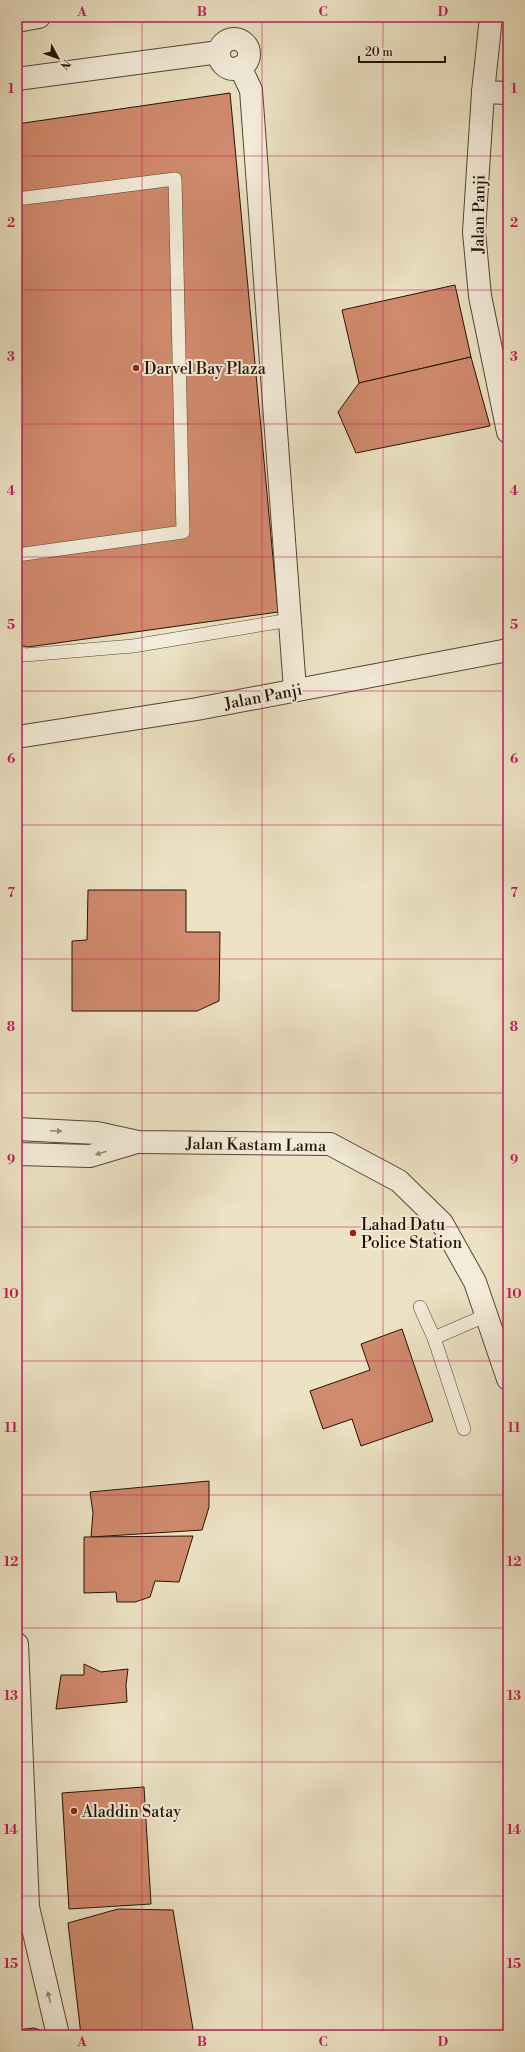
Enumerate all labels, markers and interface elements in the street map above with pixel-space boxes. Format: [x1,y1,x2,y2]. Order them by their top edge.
text: A [76,4,87,20]
text: B [197,4,207,20]
text: C [318,4,328,20]
text: D [438,4,448,20]
north arrow [38,38,78,78]
scale bar [359,38,445,64]
text: 20 m [365,45,393,60]
text: N [56,56,73,72]
text: 1 [8,81,15,97]
text: 1 [511,81,518,97]
street label: Jalan Panji [468,174,490,255]
text: 2 [7,215,15,231]
text: 2 [510,215,518,231]
text: 3 [7,349,15,365]
text: 3 [510,349,518,365]
place label: Darvel Bay Plaza [144,359,267,379]
marker: Darvel Bay Plaza [131,363,141,373]
text: 4 [7,483,16,499]
text: 4 [510,483,519,499]
text: 5 [7,617,15,633]
text: 5 [510,617,518,633]
street label: Jalan Panji [222,680,304,715]
text: 6 [7,751,15,767]
text: 6 [510,751,518,767]
text: 7 [7,885,15,901]
text: 7 [510,885,518,901]
text: 8 [7,1019,15,1035]
text: 8 [510,1019,518,1035]
one-way arrow [50,1128,63,1134]
street label: Jalan Kastam Lama [185,1134,327,1156]
one-way arrow [95,1150,107,1156]
text: 9 [7,1152,15,1168]
text: 9 [510,1152,518,1168]
place label: Lahad Datu Police Station [361,1215,462,1253]
marker: Lahad Datu Police Station [348,1228,358,1238]
text: 10 [3,1286,19,1302]
text: 10 [506,1286,522,1302]
text: 11 [5,1420,18,1436]
text: 11 [508,1420,521,1436]
text: 12 [4,1554,18,1570]
text: 12 [507,1554,521,1570]
text: 13 [4,1688,18,1704]
text: 13 [507,1688,521,1704]
place label: Aladdin Satay [81,1802,181,1822]
marker: Aladdin Satay [69,1806,79,1816]
text: 14 [4,1822,18,1838]
text: 14 [507,1822,521,1838]
text: 15 [4,1956,18,1972]
text: 15 [507,1956,521,1972]
one-way arrow [46,1991,52,2003]
text: A [76,2034,87,2050]
text: B [197,2034,207,2050]
text: C [318,2034,328,2050]
text: D [438,2034,448,2050]

